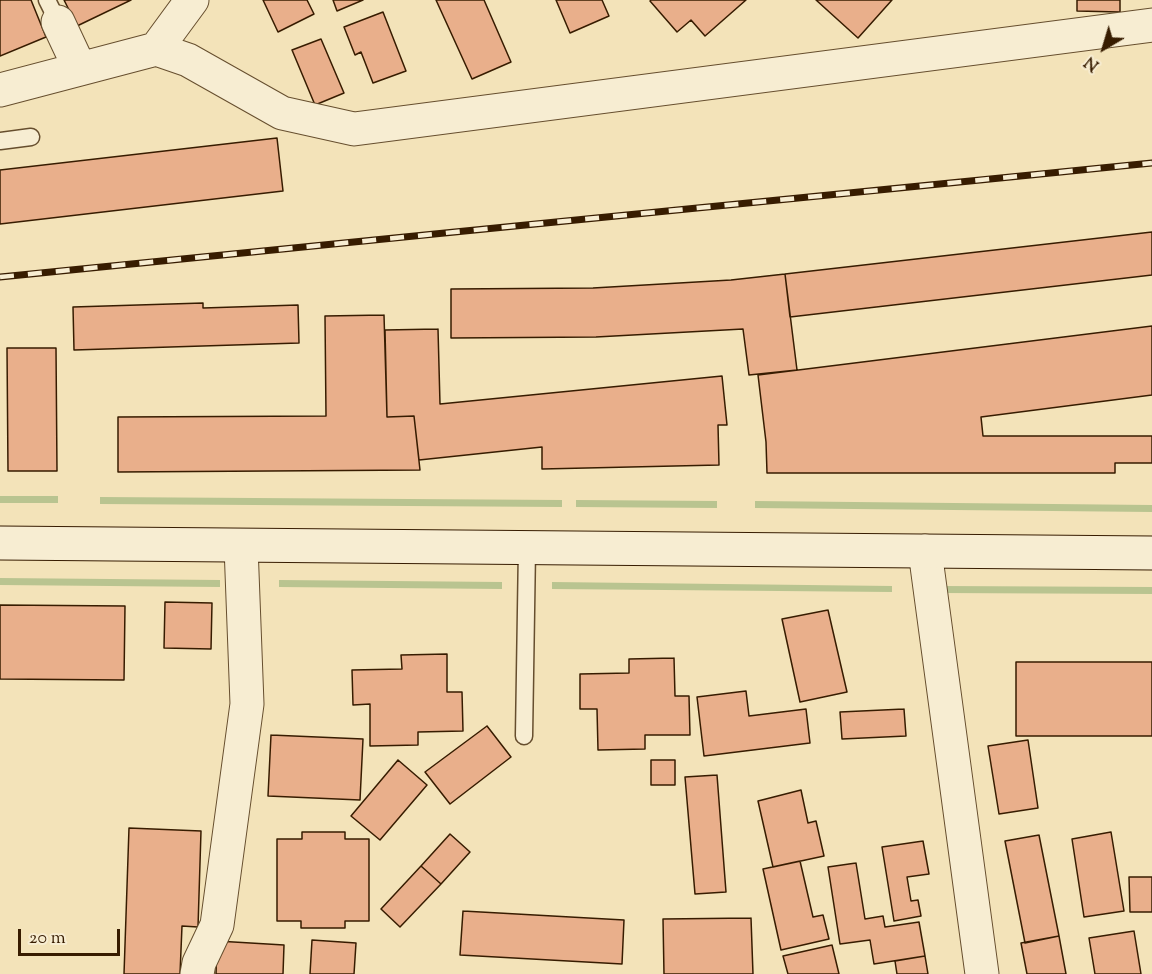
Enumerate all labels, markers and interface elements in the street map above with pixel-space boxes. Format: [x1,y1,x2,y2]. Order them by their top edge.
north arrow [1074,18,1134,78]
text: N [1080,50,1105,76]
scale bar [21,917,123,955]
text: 20 m [29,926,66,952]

